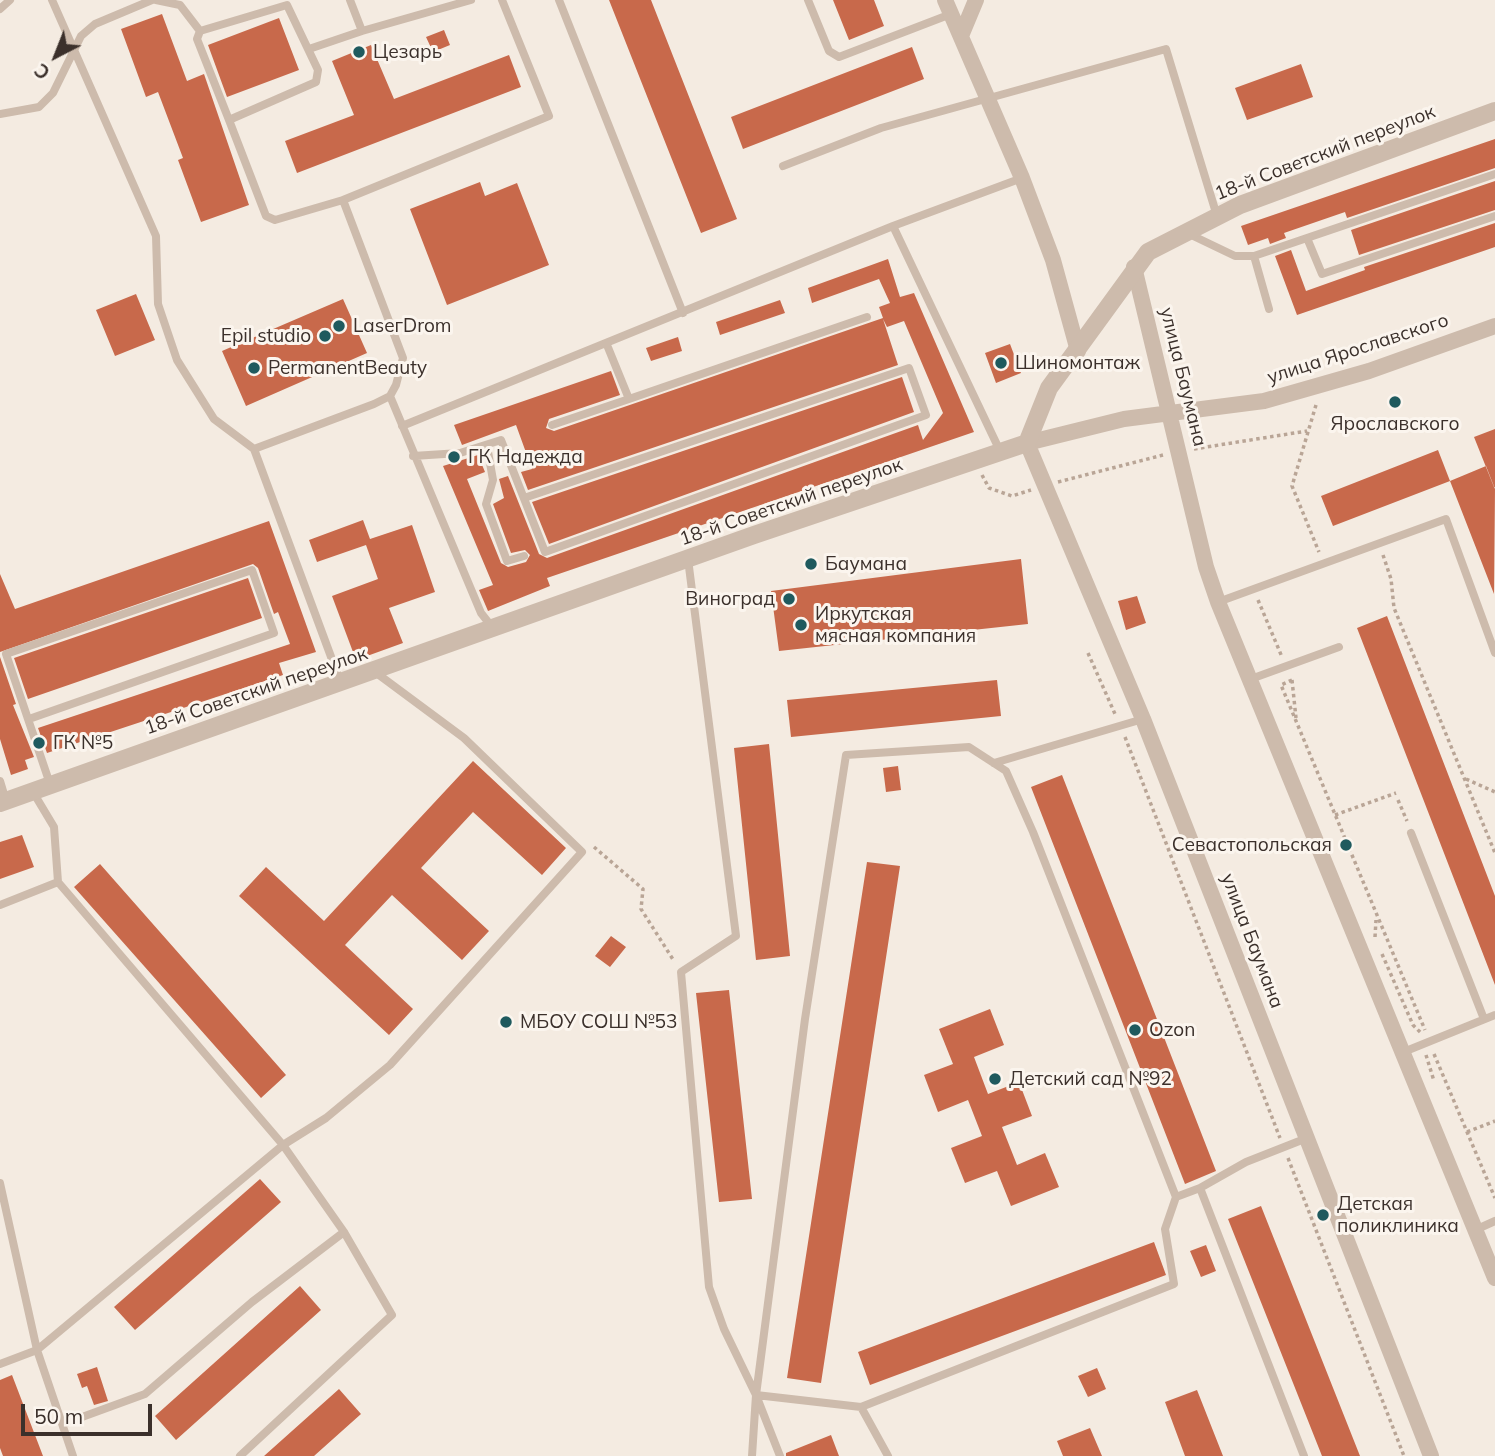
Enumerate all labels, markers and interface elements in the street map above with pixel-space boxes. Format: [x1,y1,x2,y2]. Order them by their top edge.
north arrow [21,21,91,91]
place label: Цезарь [373,41,442,63]
marker: Цезарь [351,44,367,60]
text: С [29,58,55,85]
street label: 18-й Советский переулок [1212,100,1438,206]
street label: улица Баумана [1155,305,1211,449]
street label: улица Ярославского [1264,309,1452,389]
place label: LaseгDrom [353,315,451,337]
marker: LaseгDrom [331,318,347,334]
place label: Epil studio [221,325,311,347]
marker: Epil studio [317,328,333,344]
place label: Шиномонтаж [1015,352,1140,374]
marker: Шиномонтаж [993,355,1009,371]
place label: PermanentBeauty [268,357,427,379]
marker: PermanentBeauty [246,360,262,376]
marker: Ярославского [1387,394,1403,410]
place label: Ярославского [1331,413,1459,435]
place label: ГК Надежда [468,446,583,468]
marker: ГК Надежда [446,449,462,465]
street label: 18-й Советский переулок [677,453,905,551]
place label: Баумана [825,553,907,575]
marker: Баумана [803,556,819,572]
place label: Виноград [685,588,775,610]
marker: Виноград [781,591,797,607]
place label: Иркутская мясная компания [815,603,976,647]
marker: Иркутская мясная компания [793,617,809,633]
street label: 18-й Советский переулок [142,642,370,740]
place label: ГК №5 [53,732,113,754]
marker: ГК №5 [31,735,47,751]
place label: Севастопольская [1172,834,1332,856]
marker: Севастопольская [1338,837,1354,853]
street label: улица Баумана [1216,870,1288,1012]
place label: МБОУ СОШ №53 [520,1011,677,1033]
marker: МБОУ СОШ №53 [498,1014,514,1030]
place label: Ozon [1149,1019,1195,1041]
marker: Ozon [1127,1022,1143,1038]
place label: Детский сад №92 [1009,1068,1172,1090]
marker: Детский сад №92 [987,1071,1003,1087]
place label: Детская поликлиника [1337,1193,1459,1237]
marker: Детская поликлиника [1315,1207,1331,1223]
scale bar [24,1390,156,1434]
text: 50 m [34,1403,83,1429]

